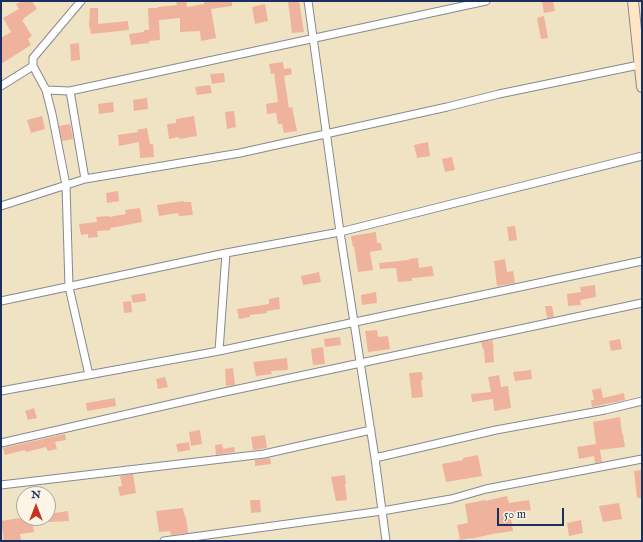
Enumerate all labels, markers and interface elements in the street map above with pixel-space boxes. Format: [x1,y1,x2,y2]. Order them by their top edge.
north arrow [16,486,56,526]
text: N [31,488,41,502]
scale bar [499,500,566,526]
text: 50 m [504,507,526,522]

